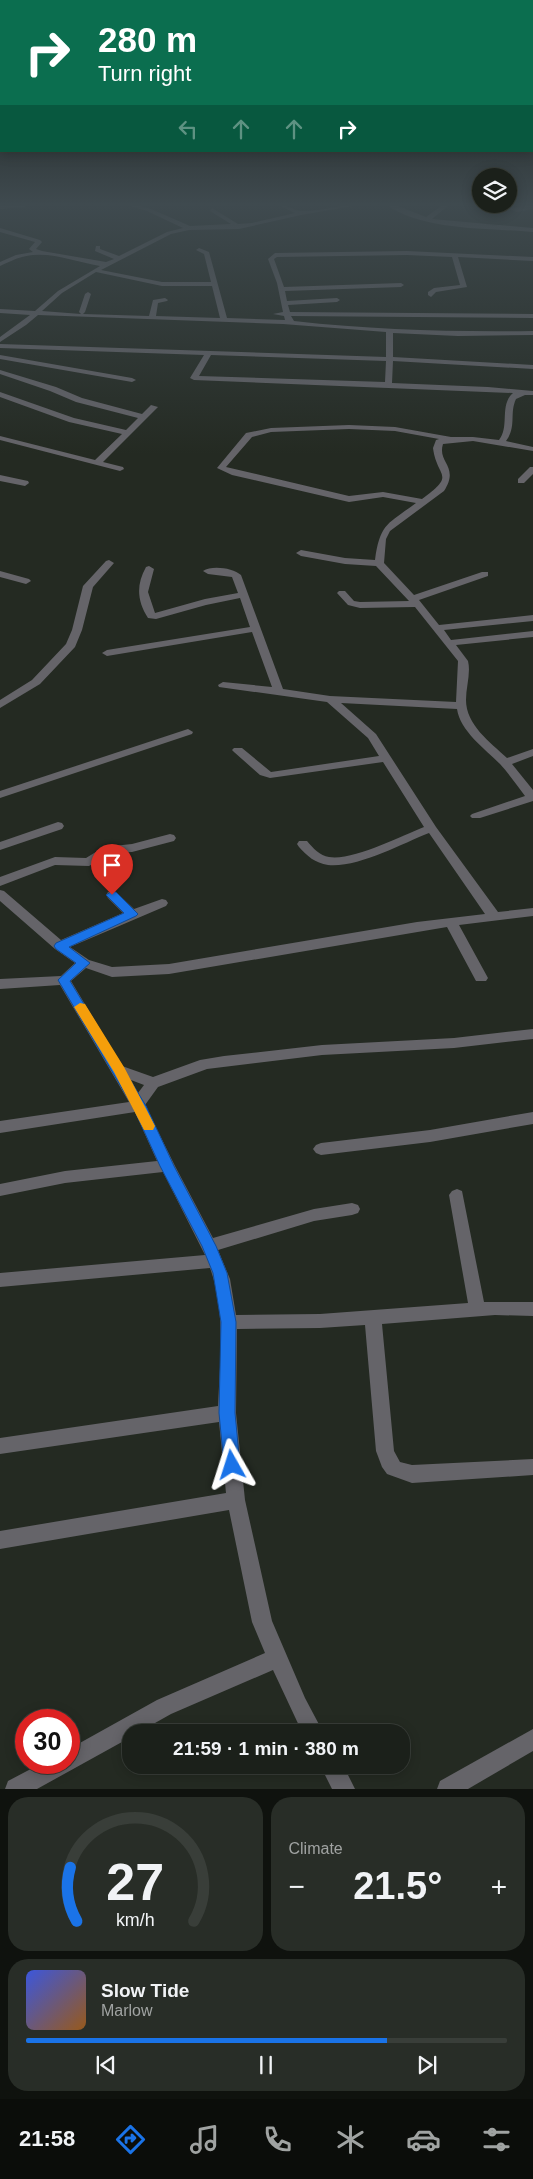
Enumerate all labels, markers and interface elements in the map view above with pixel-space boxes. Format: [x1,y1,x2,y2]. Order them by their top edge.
icon: right [15,20,80,85]
text: 280 m [98,20,197,59]
text: Turn right [98,61,191,86]
icon: left [174,115,202,143]
icon: ahead [227,115,255,143]
icon: ahead [280,115,308,143]
icon: right [333,115,361,143]
map controls [472,168,517,213]
button: layers [472,168,517,213]
pin [91,844,133,895]
icon: arrive [98,851,126,879]
position arrow [205,1438,257,1490]
speed limit sign: 30 [15,1709,80,1774]
text: 21:59 · 1 min · 380 m [173,1738,359,1759]
text: Climate [289,1840,343,1857]
text: 27 [106,1853,164,1911]
text: 21.5° [353,1865,442,1907]
text: − [289,1871,305,1902]
text: + [491,1871,507,1902]
text: km/h [116,1910,155,1930]
text: Slow Tide [101,1980,189,2001]
text: Marlow [101,2002,153,2019]
icon: previous [92,2051,120,2079]
icon: pause [252,2051,280,2079]
icon: next [413,2051,441,2079]
icon: directions [113,2122,148,2157]
icon: music [187,2122,222,2157]
icon: phone [260,2122,295,2157]
icon: climate [333,2122,368,2157]
icon: car [406,2122,441,2157]
icon: filters [479,2122,514,2157]
text: 21:58 [19,2126,75,2151]

